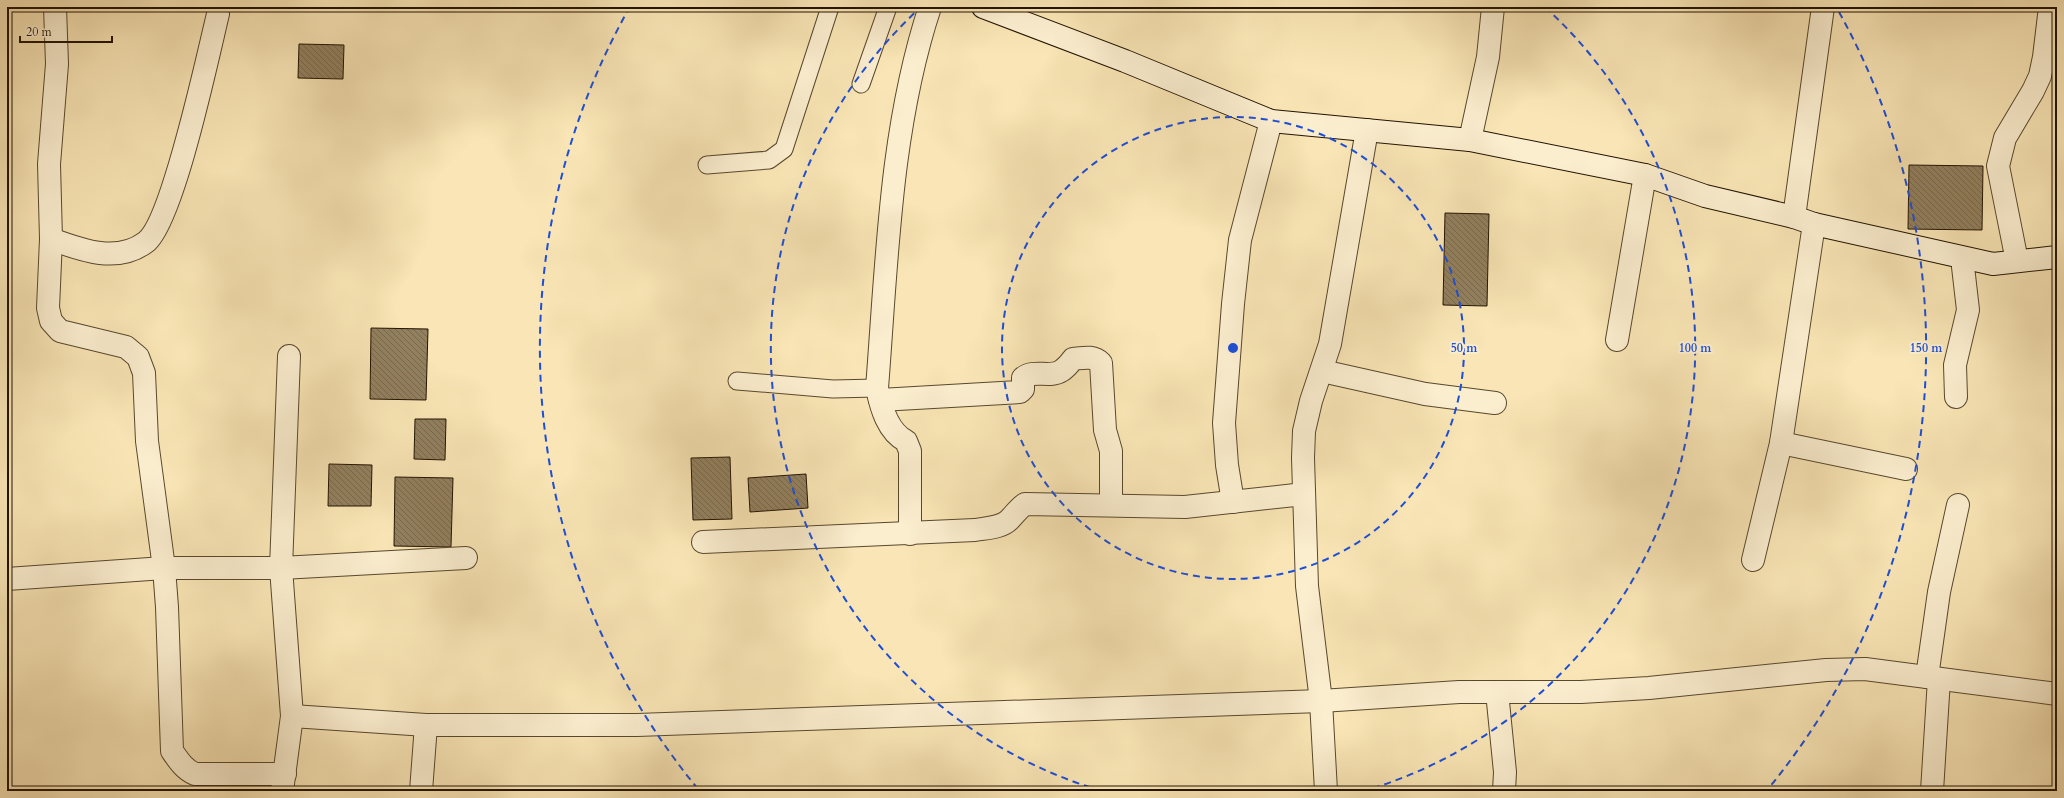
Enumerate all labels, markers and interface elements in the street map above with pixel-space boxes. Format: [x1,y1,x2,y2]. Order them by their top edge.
scale bar [20,18,112,44]
text: 20 m [26,24,53,40]
text: 50 m [1451,340,1478,356]
text: 100 m [1679,340,1712,356]
text: 150 m [1910,340,1943,356]
centre of rings [1226,341,1240,355]

